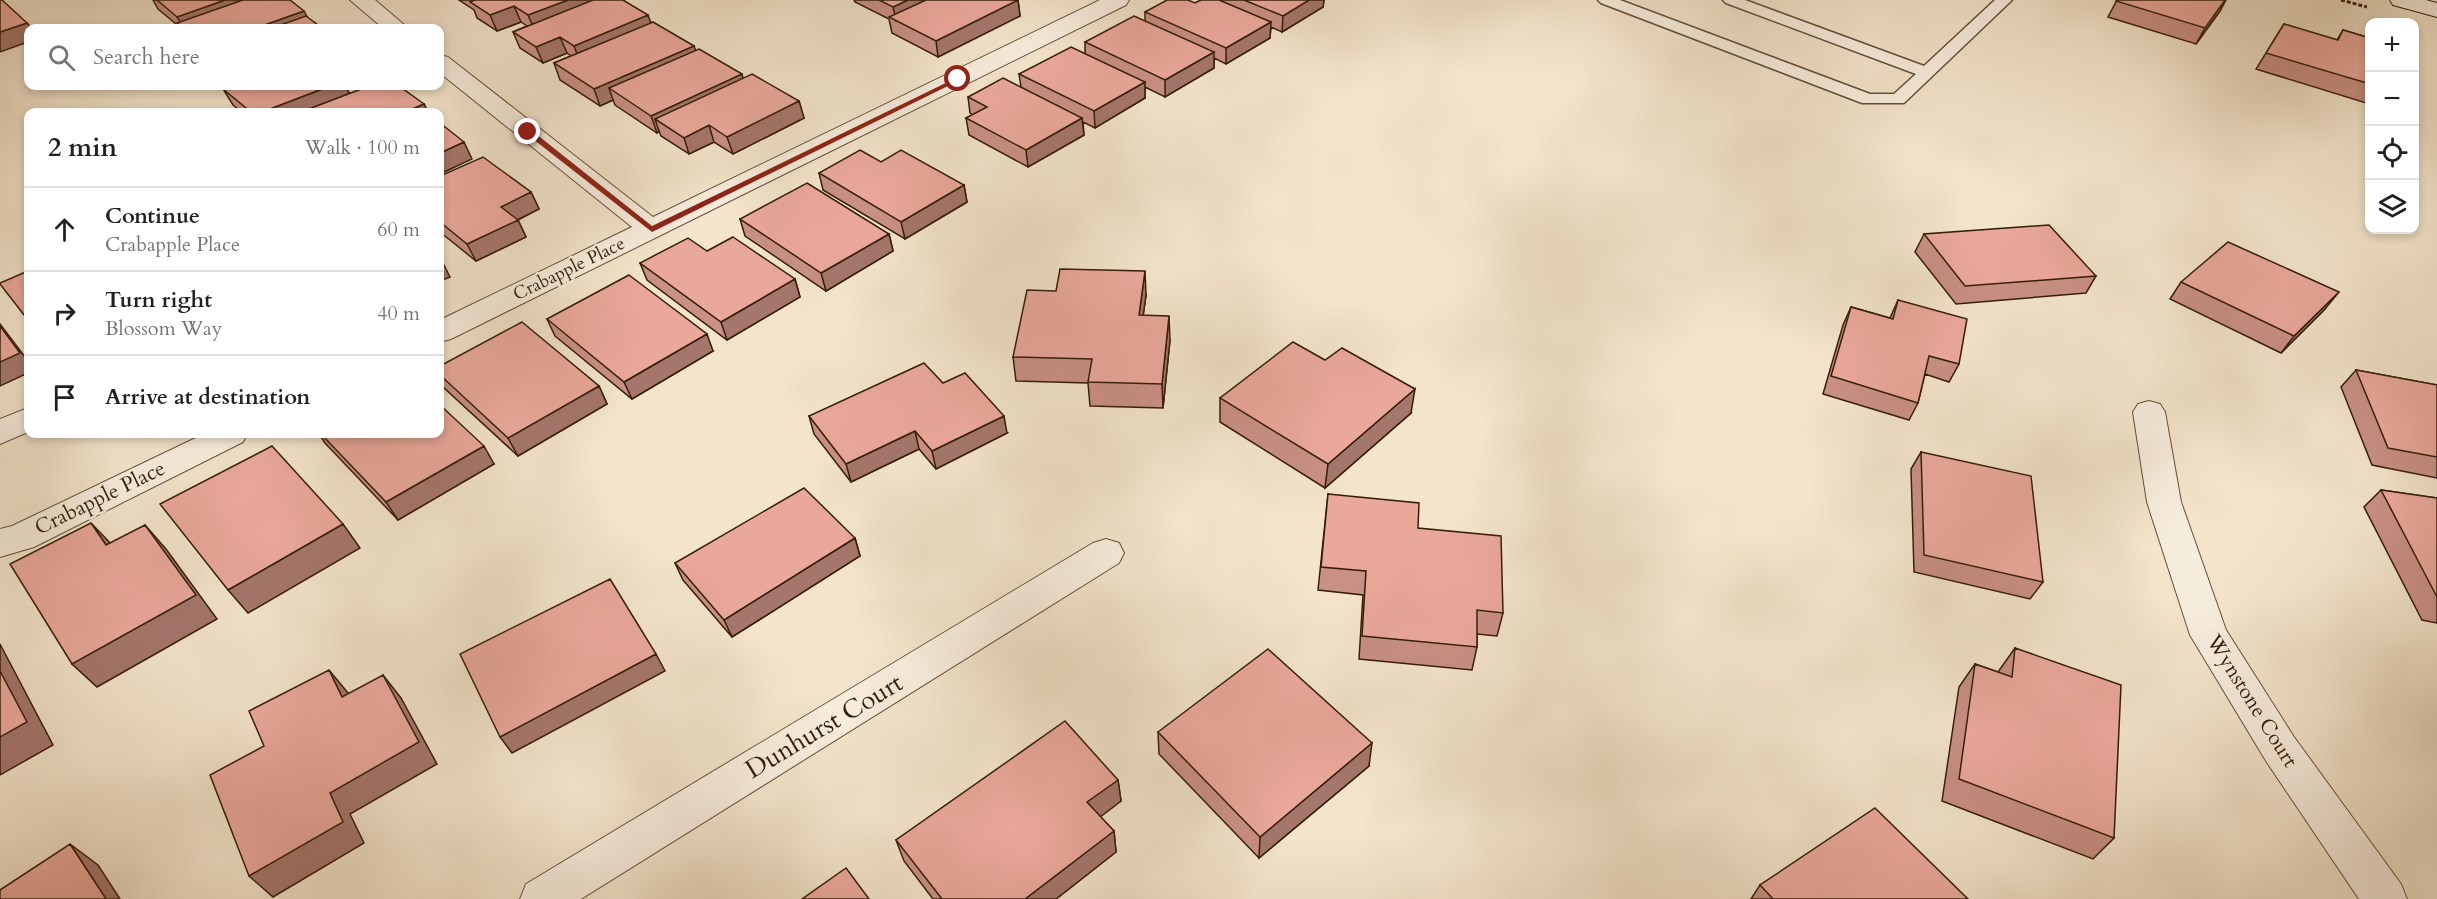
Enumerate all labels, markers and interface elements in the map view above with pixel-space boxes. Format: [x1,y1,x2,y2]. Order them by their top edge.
map controls [2365,18,2419,234]
button: + [2365,18,2419,72]
search box [24,24,444,90]
icon: search [45,41,78,74]
text: Search here [93,42,200,72]
route start [944,65,970,91]
button: − [2365,72,2419,126]
route end [514,118,540,144]
button: locate [2365,126,2419,180]
text: 2 min [48,130,117,165]
text: Walk · 100 m [305,134,420,161]
button: layers [2365,180,2419,234]
text: Continue [105,201,200,231]
icon: ahead [48,213,81,246]
text: 60 m [377,216,420,243]
text: Crabapple Place [105,231,240,258]
street label: Crabapple Place [509,231,629,307]
text: Turn right [105,285,212,315]
icon: right [48,297,81,330]
text: 40 m [377,300,420,327]
text: Blossom Way [105,315,222,342]
icon: arrive [48,381,81,414]
text: Arrive at destination [105,382,310,412]
street label: Crabapple Place [30,454,170,542]
street label: Wynstone Court [2199,628,2305,773]
street label: Dunhurst Court [739,665,909,787]

